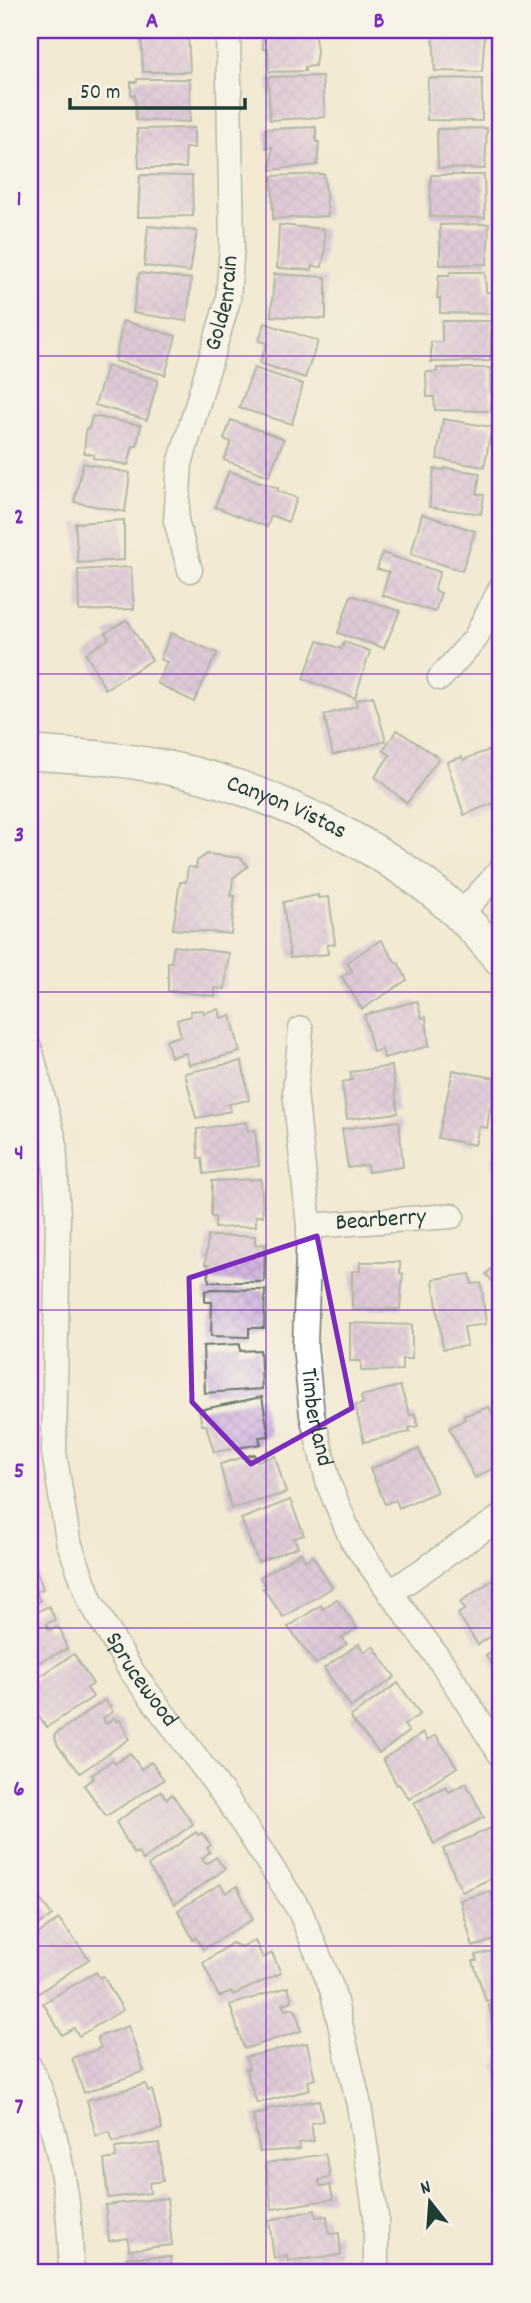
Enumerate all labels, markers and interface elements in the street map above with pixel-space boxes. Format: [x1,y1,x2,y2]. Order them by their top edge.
text: A [146,6,158,39]
text: B [374,6,385,39]
scale bar [70,66,245,110]
text: 50 m [80,79,120,109]
text: 1 [16,184,22,217]
street label: Goldenrain [197,254,248,355]
text: 2 [14,502,24,535]
street label: Canyon Vistas [222,767,352,849]
text: 3 [14,820,24,853]
text: 4 [14,1138,24,1171]
street label: Bearberry [334,1201,428,1241]
street label: Timberland [290,1366,341,1470]
text: 5 [14,1456,24,1489]
street label: Sprucewood [95,1626,185,1735]
text: 6 [13,1774,25,1807]
text: 7 [15,2092,24,2125]
north arrow [394,2166,464,2236]
text: N [418,2175,434,2203]

